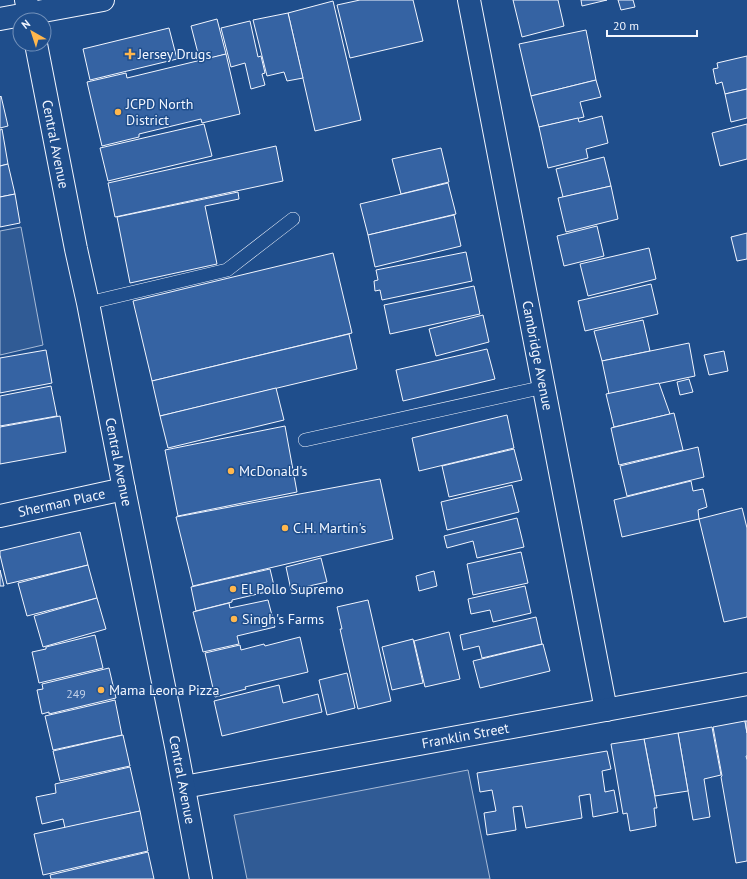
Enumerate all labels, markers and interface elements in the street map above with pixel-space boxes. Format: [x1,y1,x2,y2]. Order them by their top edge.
north arrow [12,12,52,52]
scale bar [607,12,697,38]
text: N [18,17,33,32]
text: 20 m [613,18,639,33]
place label: Jersey Drugs [137,45,211,63]
marker: Jersey Drugs [125,49,135,59]
place label: JCPD North District [125,95,193,129]
street label: Central Avenue [38,98,73,190]
marker: JCPD North District [113,107,123,117]
street label: Cambridge Avenue [518,299,557,412]
street label: Central Avenue [101,416,136,508]
place label: McDonald's [239,462,307,480]
marker: McDonald's [226,466,236,476]
street label: Sherman Place [16,484,107,521]
place label: C.H. Martin's [293,519,367,537]
marker: C.H. Martin's [280,523,290,533]
place label: El Pollo Supremo [241,580,344,598]
marker: El Pollo Supremo [228,584,238,594]
place label: Singh's Farms [242,610,324,628]
marker: Singh's Farms [229,614,239,624]
place label: Mama Leona Pizza [109,681,219,699]
marker: Mama Leona Pizza [96,685,106,695]
house number: 249 [66,686,86,701]
street label: Franklin Street [420,719,511,752]
street label: Central Avenue [165,734,199,825]

